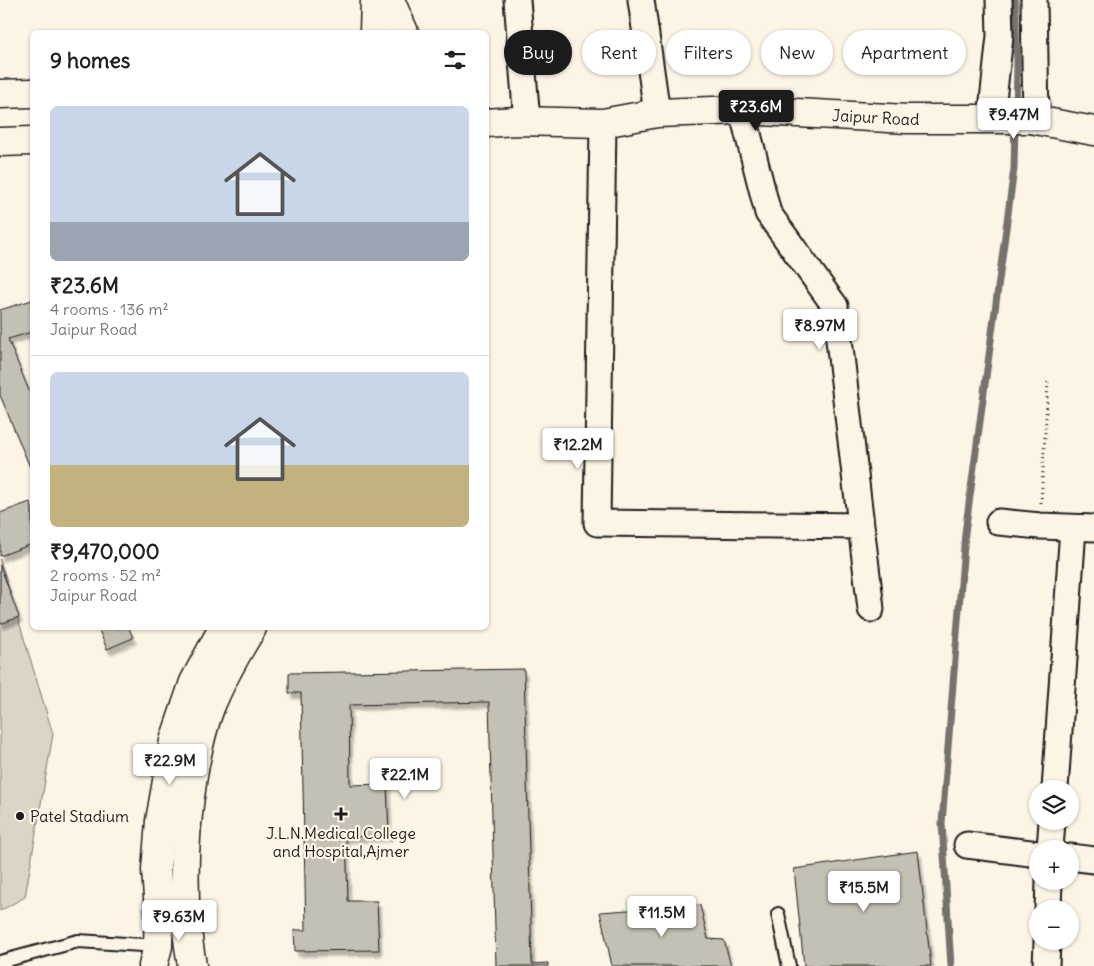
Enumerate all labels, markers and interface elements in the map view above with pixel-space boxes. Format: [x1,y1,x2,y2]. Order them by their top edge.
chip: Buy [504,30,572,75]
chip: Rent [582,30,656,75]
chip: Filters [666,30,751,75]
chip: New [761,30,833,75]
chip: Apartment [843,30,966,75]
icon: filters [441,46,469,74]
text: 9 homes [50,47,130,74]
pin: ₹23.6M [715,90,797,132]
text: ₹23.6M [730,96,782,116]
pin: ₹9.47M [973,98,1055,140]
text: ₹9.47M [989,104,1039,124]
street label: Jaipur Road [832,105,919,129]
icon: home [215,139,305,229]
text: ₹23.6M [50,272,119,299]
text: 4 rooms · 136 m² [50,299,168,319]
pin: ₹8.97M [779,308,861,351]
text: ₹8.97M [794,315,846,335]
text: Jaipur Road [50,319,137,339]
icon: home [215,404,305,494]
pin: ₹12.2M [537,428,619,470]
text: ₹12.2M [553,434,603,454]
text: ₹9,470,000 [50,538,160,565]
text: 2 rooms · 52 m² [50,565,161,585]
text: Jaipur Road [50,585,137,605]
pin: ₹22.9M [129,744,211,786]
text: ₹22.9M [144,750,196,770]
pin: ₹22.1M [364,758,446,800]
text: ₹22.1M [381,764,429,784]
map controls [1029,780,1079,950]
button: layers [1029,780,1079,830]
place label: Patel Stadium [30,806,129,826]
marker: J.L.N.Medical College and Hospital,Ajmer [334,807,348,821]
marker: Patel Stadium [14,810,26,822]
place label: J.L.N.Medical College and Hospital,Ajmer [266,823,416,861]
button: + [1029,840,1079,890]
pin: ₹15.5M [823,870,905,913]
text: ₹15.5M [839,877,889,897]
pin: ₹11.5M [621,896,703,938]
pin: ₹9.63M [138,900,220,942]
button: − [1029,900,1079,950]
text: ₹11.5M [638,902,686,922]
text: ₹9.63M [153,906,205,926]

